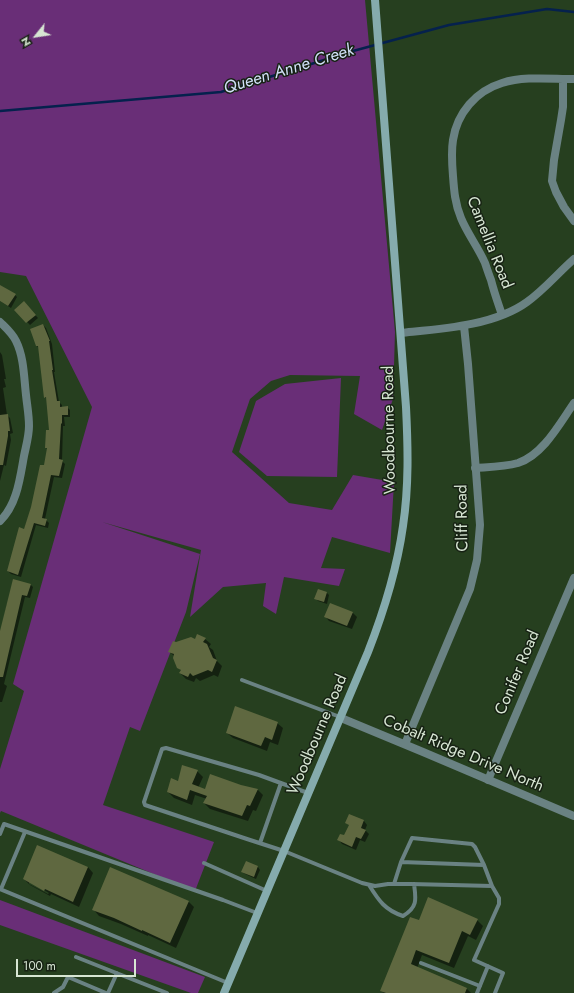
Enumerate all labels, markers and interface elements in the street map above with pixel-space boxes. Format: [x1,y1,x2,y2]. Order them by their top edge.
north arrow [16,16,56,56]
text: N [16,34,35,50]
water label: Queen Anne Creek [221,40,357,100]
street label: Camellia Road [462,194,516,292]
street label: Woodbourne Road [379,365,401,495]
street label: Cliff Road [453,484,473,552]
street label: Conifer Road [492,628,544,718]
street label: Woodbourne Road [284,672,352,798]
street label: Cobalt Ridge Drive North [380,711,546,797]
scale bar [18,951,138,977]
text: 100 m [23,957,56,975]

